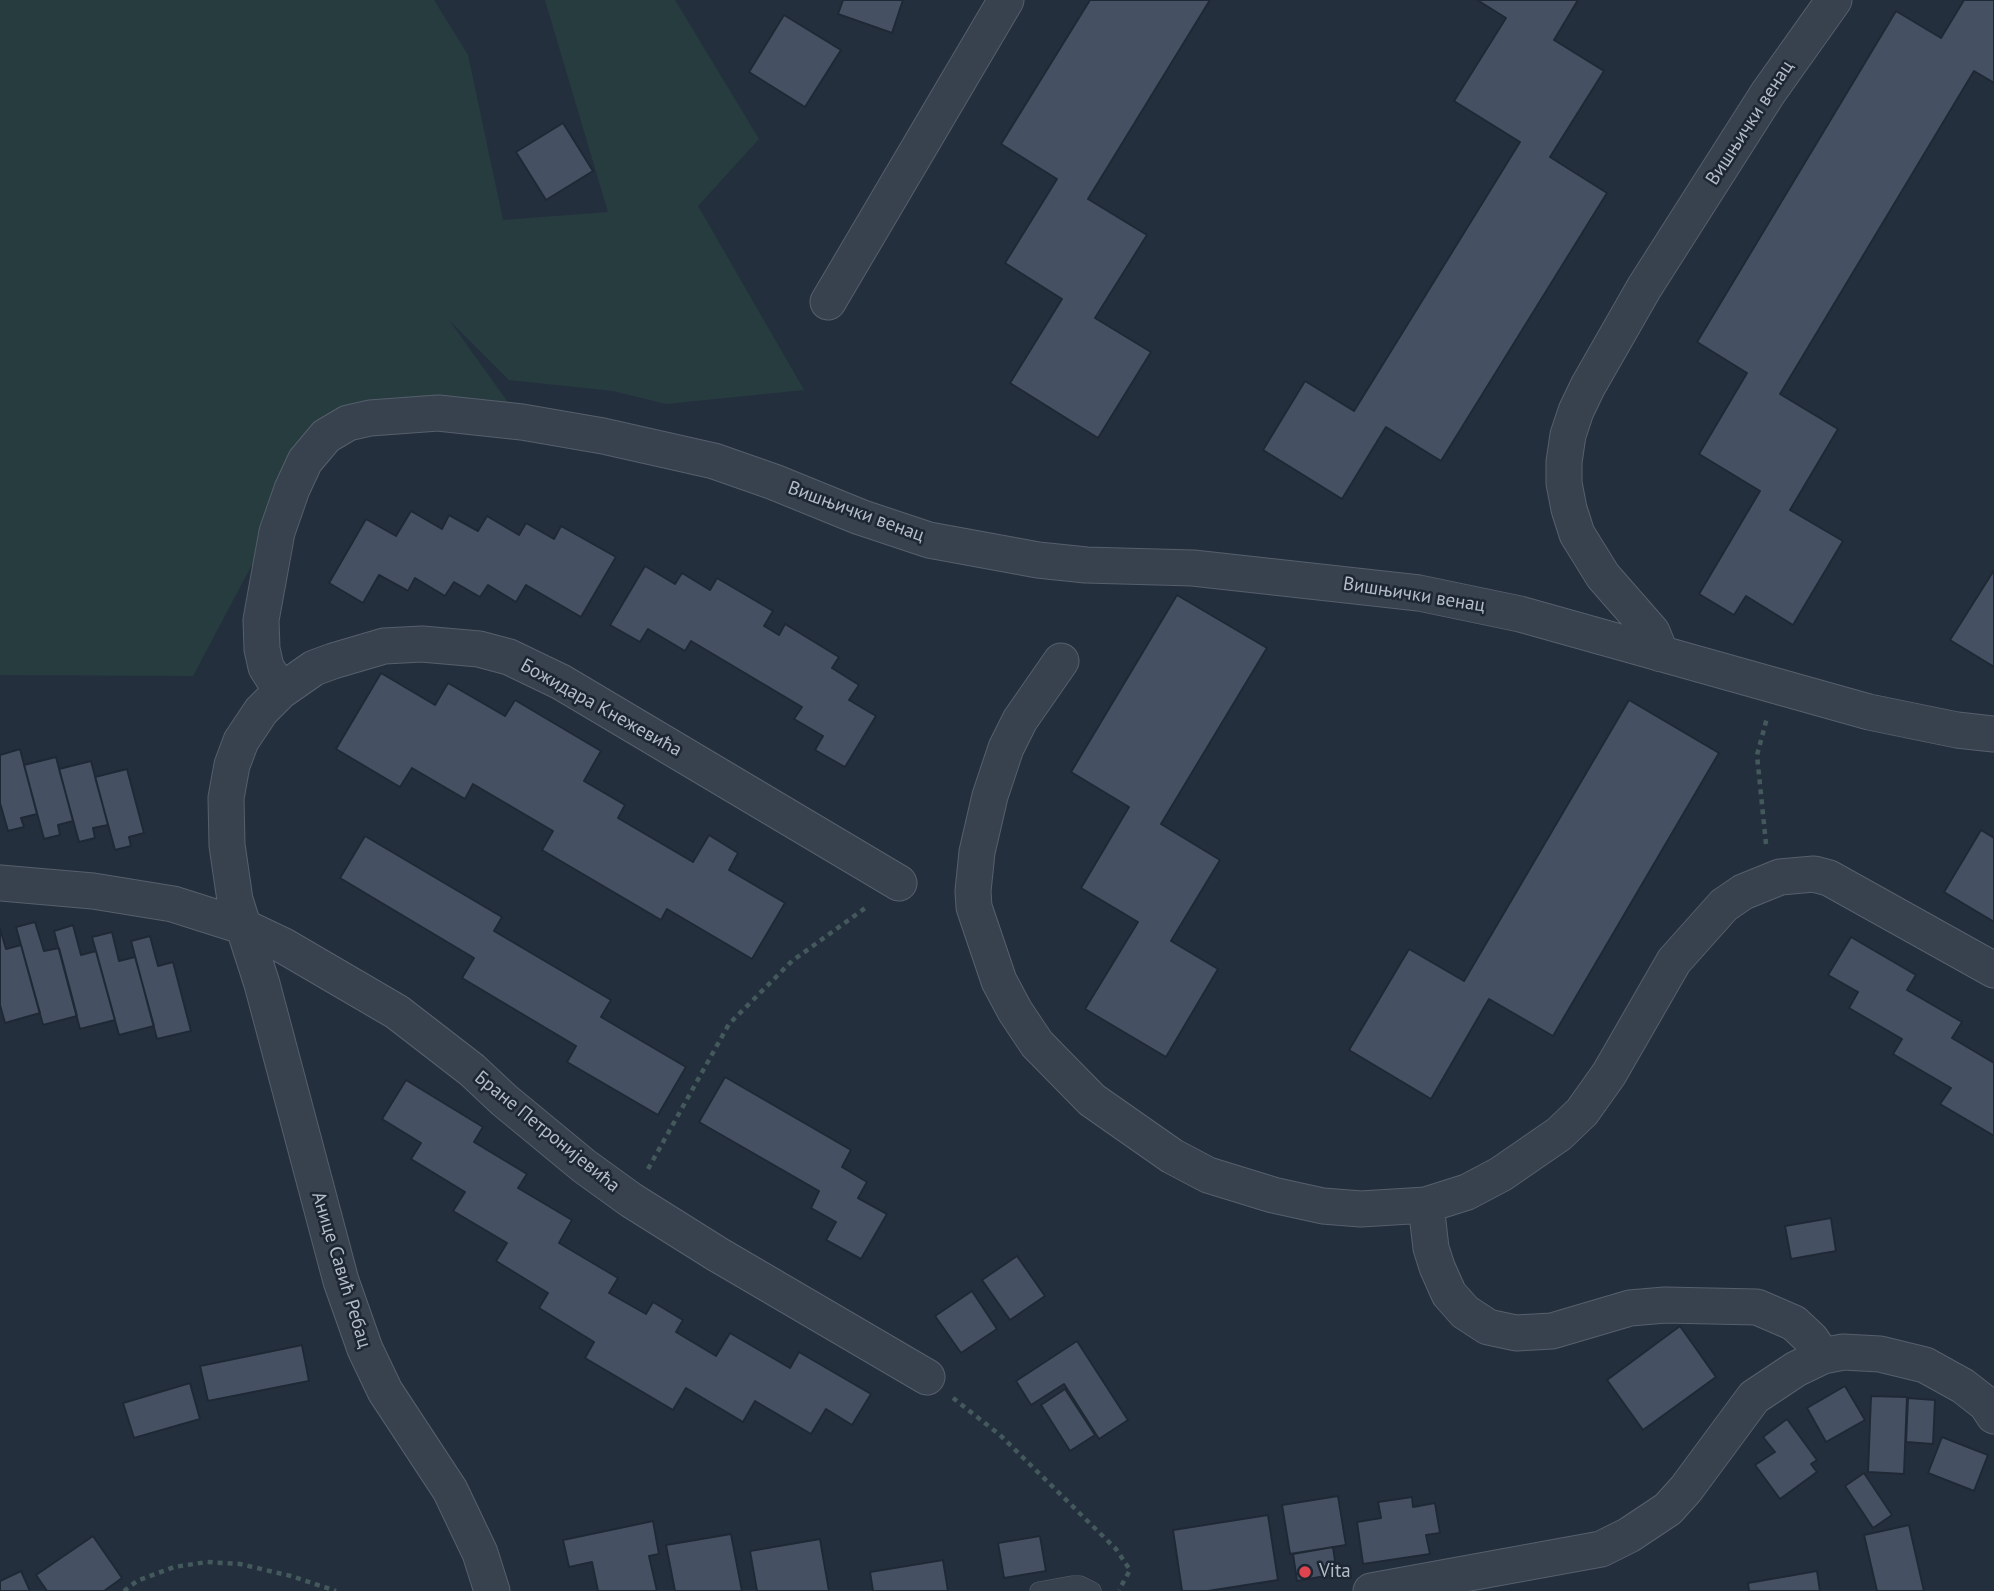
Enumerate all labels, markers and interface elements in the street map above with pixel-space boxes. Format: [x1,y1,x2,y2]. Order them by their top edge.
street label: Вишњички венац [1701,57,1799,189]
street label: Вишњички венац [785,477,927,547]
street label: Вишњички венац [1341,573,1487,617]
street label: Божидара Кнежевића [516,654,686,762]
street label: Бране Петронијевића [470,1066,624,1198]
street label: Анице Савић Ребац [306,1189,376,1351]
place label: Vita [1319,1561,1351,1583]
marker: Vita [1297,1564,1313,1580]

